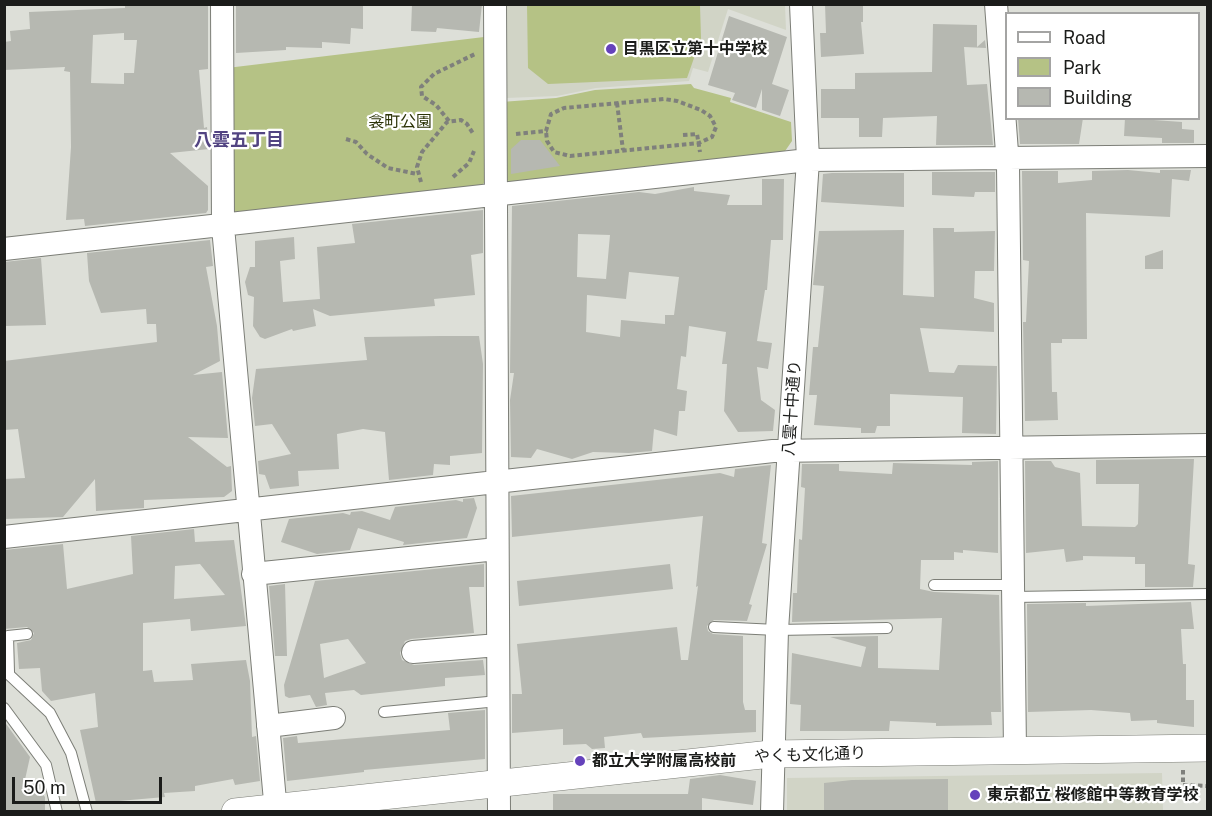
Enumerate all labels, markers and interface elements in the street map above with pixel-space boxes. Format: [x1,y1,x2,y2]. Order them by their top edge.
legend [1005,12,1200,120]
text: Road [1063,27,1106,48]
place label: 目黒区立第十中学校 [623,39,767,59]
marker: 目黒区立第十中学校 [604,42,618,56]
text: Park [1063,57,1101,78]
text: Building [1063,87,1132,108]
park label: 衾町公園 [368,112,432,132]
district label: 八雲五丁目 [194,129,284,151]
street label: 八雲十中通り [779,359,805,457]
street label: やくも文化通り [754,743,866,767]
place label: 都立大学附属高校前 [592,751,736,771]
marker: 都立大学附属高校前 [573,754,587,768]
scale bar [15,765,165,803]
text: 50 m [23,777,66,798]
place label: 東京都立 桜修館中等教育学校 [987,785,1199,805]
marker: 東京都立 桜修館中等教育学校 [968,788,982,802]

